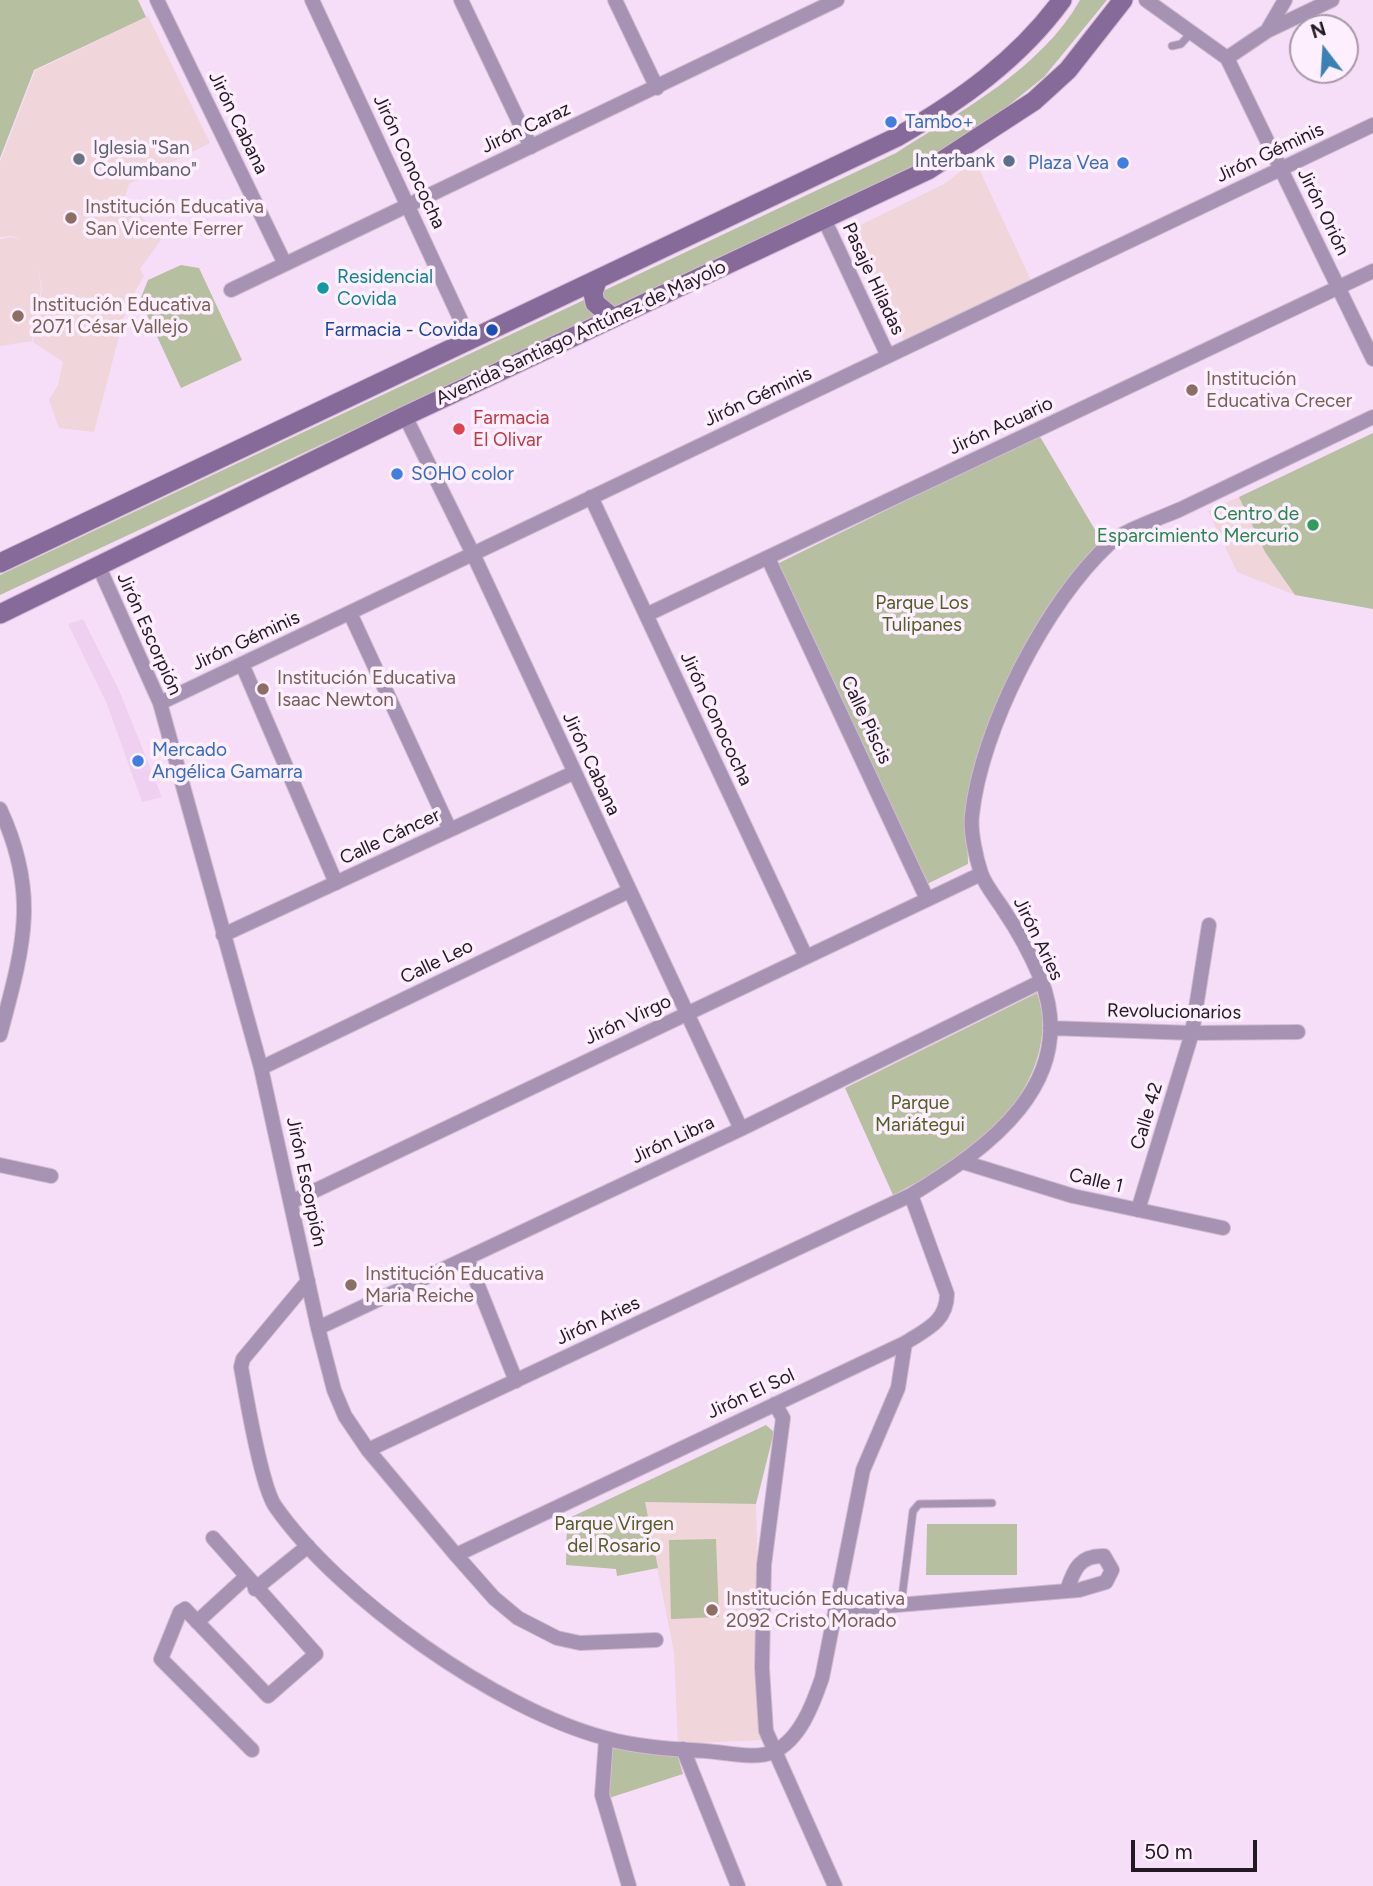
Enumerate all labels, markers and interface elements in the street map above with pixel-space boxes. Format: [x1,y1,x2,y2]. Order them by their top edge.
north arrow [1289,14,1359,84]
text: N [1308,17,1329,43]
street label: Jirón Cabana [203,68,273,178]
street label: Jirón Conococha [368,91,450,233]
street label: Jirón Caraz [478,97,574,159]
place label: Tambo+ [905,111,974,133]
marker: Tambo+ [883,114,899,130]
street label: Jirón Géminis [1213,118,1327,188]
place label: Iglesia "San Columbano" [93,137,197,181]
place label: Interbank [915,150,995,172]
marker: Iglesia "San Columbano" [71,151,87,167]
place label: Plaza Vea [1028,152,1109,174]
marker: Interbank [1001,153,1017,169]
marker: Plaza Vea [1115,155,1131,171]
street label: Jirón Orión [1292,165,1354,259]
place label: Institución Educativa San Vicente Ferrer [85,196,264,240]
marker: Institución Educativa San Vicente Ferrer [63,210,79,226]
street label: Pasaje Hiladas [837,219,909,339]
street label: Avenida Santiago Antúnez de Mayolo [432,256,730,410]
place label: Residencial Covida [337,266,433,310]
marker: Residencial Covida [315,280,331,296]
place label: Institución Educativa 2071 César Vallejo [32,294,211,338]
marker: Institución Educativa 2071 César Vallejo [10,308,26,324]
place label: Farmacia - Covida [325,319,478,341]
marker: Farmacia - Covida [484,322,500,338]
street label: Jirón Géminis [701,362,815,432]
place label: Institución Educativa Crecer [1206,368,1352,412]
marker: Institución Educativa Crecer [1184,382,1200,398]
street label: Jirón Acuario [945,392,1057,460]
place label: Farmacia El Olivar [473,407,550,451]
marker: Farmacia El Olivar [451,421,467,437]
place label: SOHO color [411,463,514,485]
marker: SOHO color [389,466,405,482]
place label: Centro de Esparcimiento Mercurio [1097,503,1299,547]
marker: Centro de Esparcimiento Mercurio [1305,517,1321,533]
street label: Jirón Escorpión [112,569,186,699]
park label: Parque Los Tulipanes [875,592,969,636]
street label: Jirón Géminis [189,606,303,676]
street label: Jirón Conococha [675,648,757,790]
place label: Institución Educativa Isaac Newton [277,667,456,711]
street label: Calle Piscis [836,672,896,768]
marker: Institución Educativa Isaac Newton [255,681,271,697]
street label: Jirón Cabana [557,709,625,819]
place label: Mercado Angélica Gamarra [152,739,303,783]
marker: Mercado Angélica Gamarra [130,753,146,769]
street label: Calle Cáncer [336,804,444,870]
street label: Jirón Aries [1008,894,1068,984]
street label: Calle Leo [397,935,477,989]
street label: Jirón Virgo [581,990,675,1050]
street label: Revolucionarios [1107,999,1241,1025]
street label: Calle 42 [1126,1080,1168,1152]
park label: Parque Mariátegui [875,1092,965,1136]
street label: Jirón Libra [628,1111,718,1169]
street label: Jirón Escorpión [281,1115,331,1249]
street label: Calle 1 [1067,1164,1125,1198]
place label: Institución Educativa Maria Reiche [365,1263,544,1307]
marker: Institución Educativa Maria Reiche [343,1277,359,1293]
street label: Jirón Aries [552,1292,644,1350]
street label: Jirón El Sol [704,1364,798,1424]
park label: Parque Virgen del Rosario [554,1513,674,1557]
place label: Institución Educativa 2092 Cristo Morado [726,1588,905,1632]
marker: Institución Educativa 2092 Cristo Morado [704,1602,720,1618]
scale bar [1135,1826,1261,1870]
text: 50 m [1144,1839,1193,1864]

